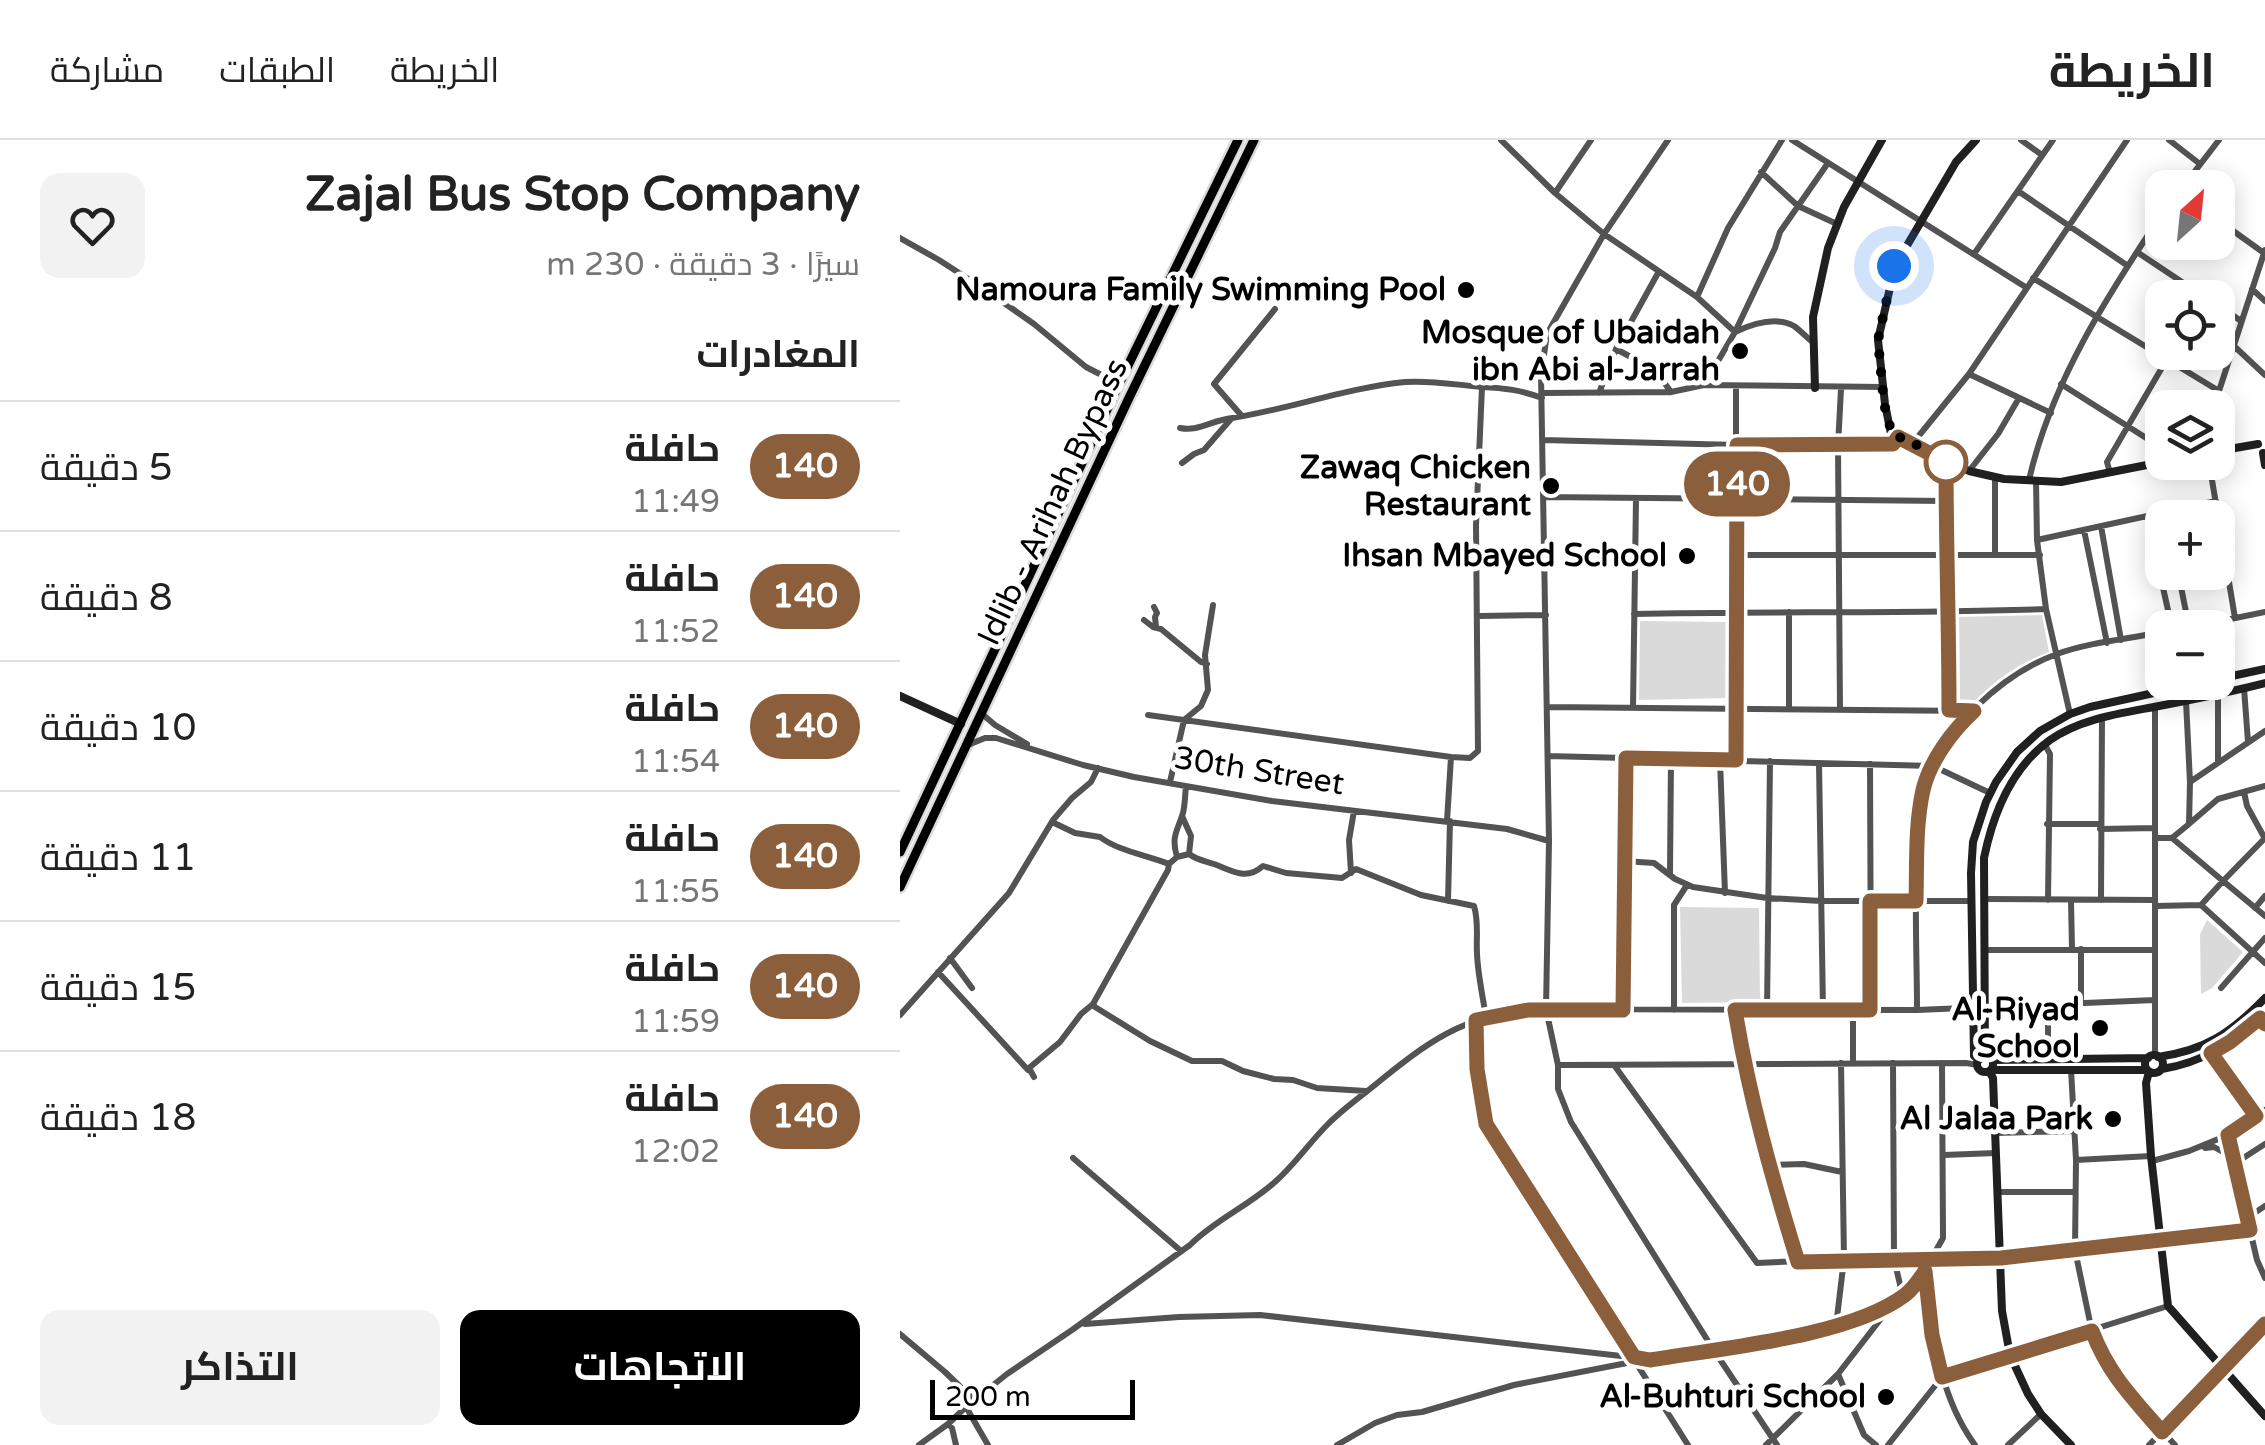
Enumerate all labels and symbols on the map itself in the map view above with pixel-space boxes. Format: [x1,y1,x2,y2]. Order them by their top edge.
north arrow [2145,170,2235,260]
your location [1869,241,1919,291]
place label: Namoura Family Swimming Pool [955,271,1446,309]
marker: Namoura Family Swimming Pool [1455,279,1477,301]
place label: Mosque of Ubaidah ibn Abi al-Jarrah [1421,314,1720,389]
marker: Mosque of Ubaidah ibn Abi al-Jarrah [1729,340,1751,362]
street label: Idlib - Arihah Bypass [970,353,1136,651]
unlabelled marker [1925,441,1967,483]
place label: Zawaq Chicken Restaurant [1300,449,1532,524]
line badge: 140 [1680,452,1794,516]
marker: Zawaq Chicken Restaurant [1540,475,1562,497]
place label: Ihsan Mbayed School [1342,537,1667,575]
marker: Ihsan Mbayed School [1676,545,1698,567]
street label: 30th Street [1171,739,1347,803]
place label: Al-Riyad School [1951,991,2080,1066]
marker: Al-Riyad School [2089,1017,2111,1039]
place label: Al Jalaa Park [1900,1100,2093,1138]
marker: Al Jalaa Park [2102,1108,2124,1130]
scale bar [930,1375,1135,1420]
place label: Al-Buhturi School [1599,1378,1866,1416]
marker: Al-Buhturi School [1875,1386,1897,1408]

